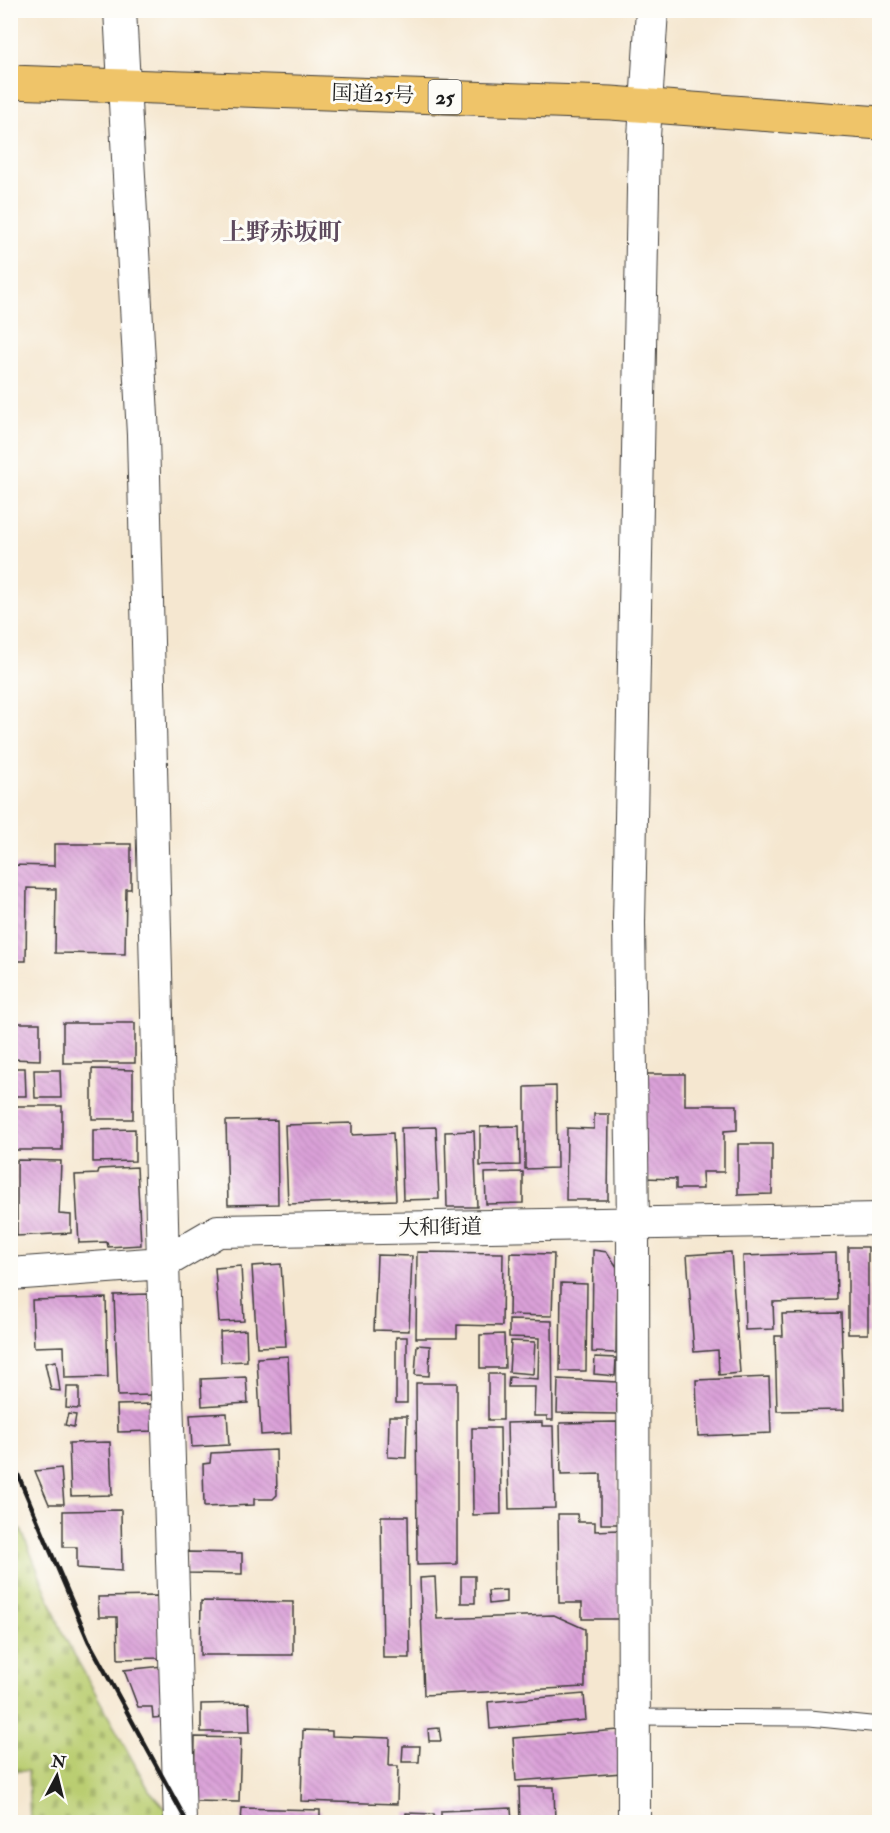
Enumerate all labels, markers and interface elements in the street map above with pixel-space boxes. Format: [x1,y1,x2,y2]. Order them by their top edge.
street label: 国道25号 [331,80,415,109]
road number: 25 [428,80,462,114]
district label: 上野赤坂町 [222,217,342,248]
street label: 大和街道 [398,1213,482,1242]
north arrow [27,1746,87,1806]
text: N [49,1751,68,1773]

